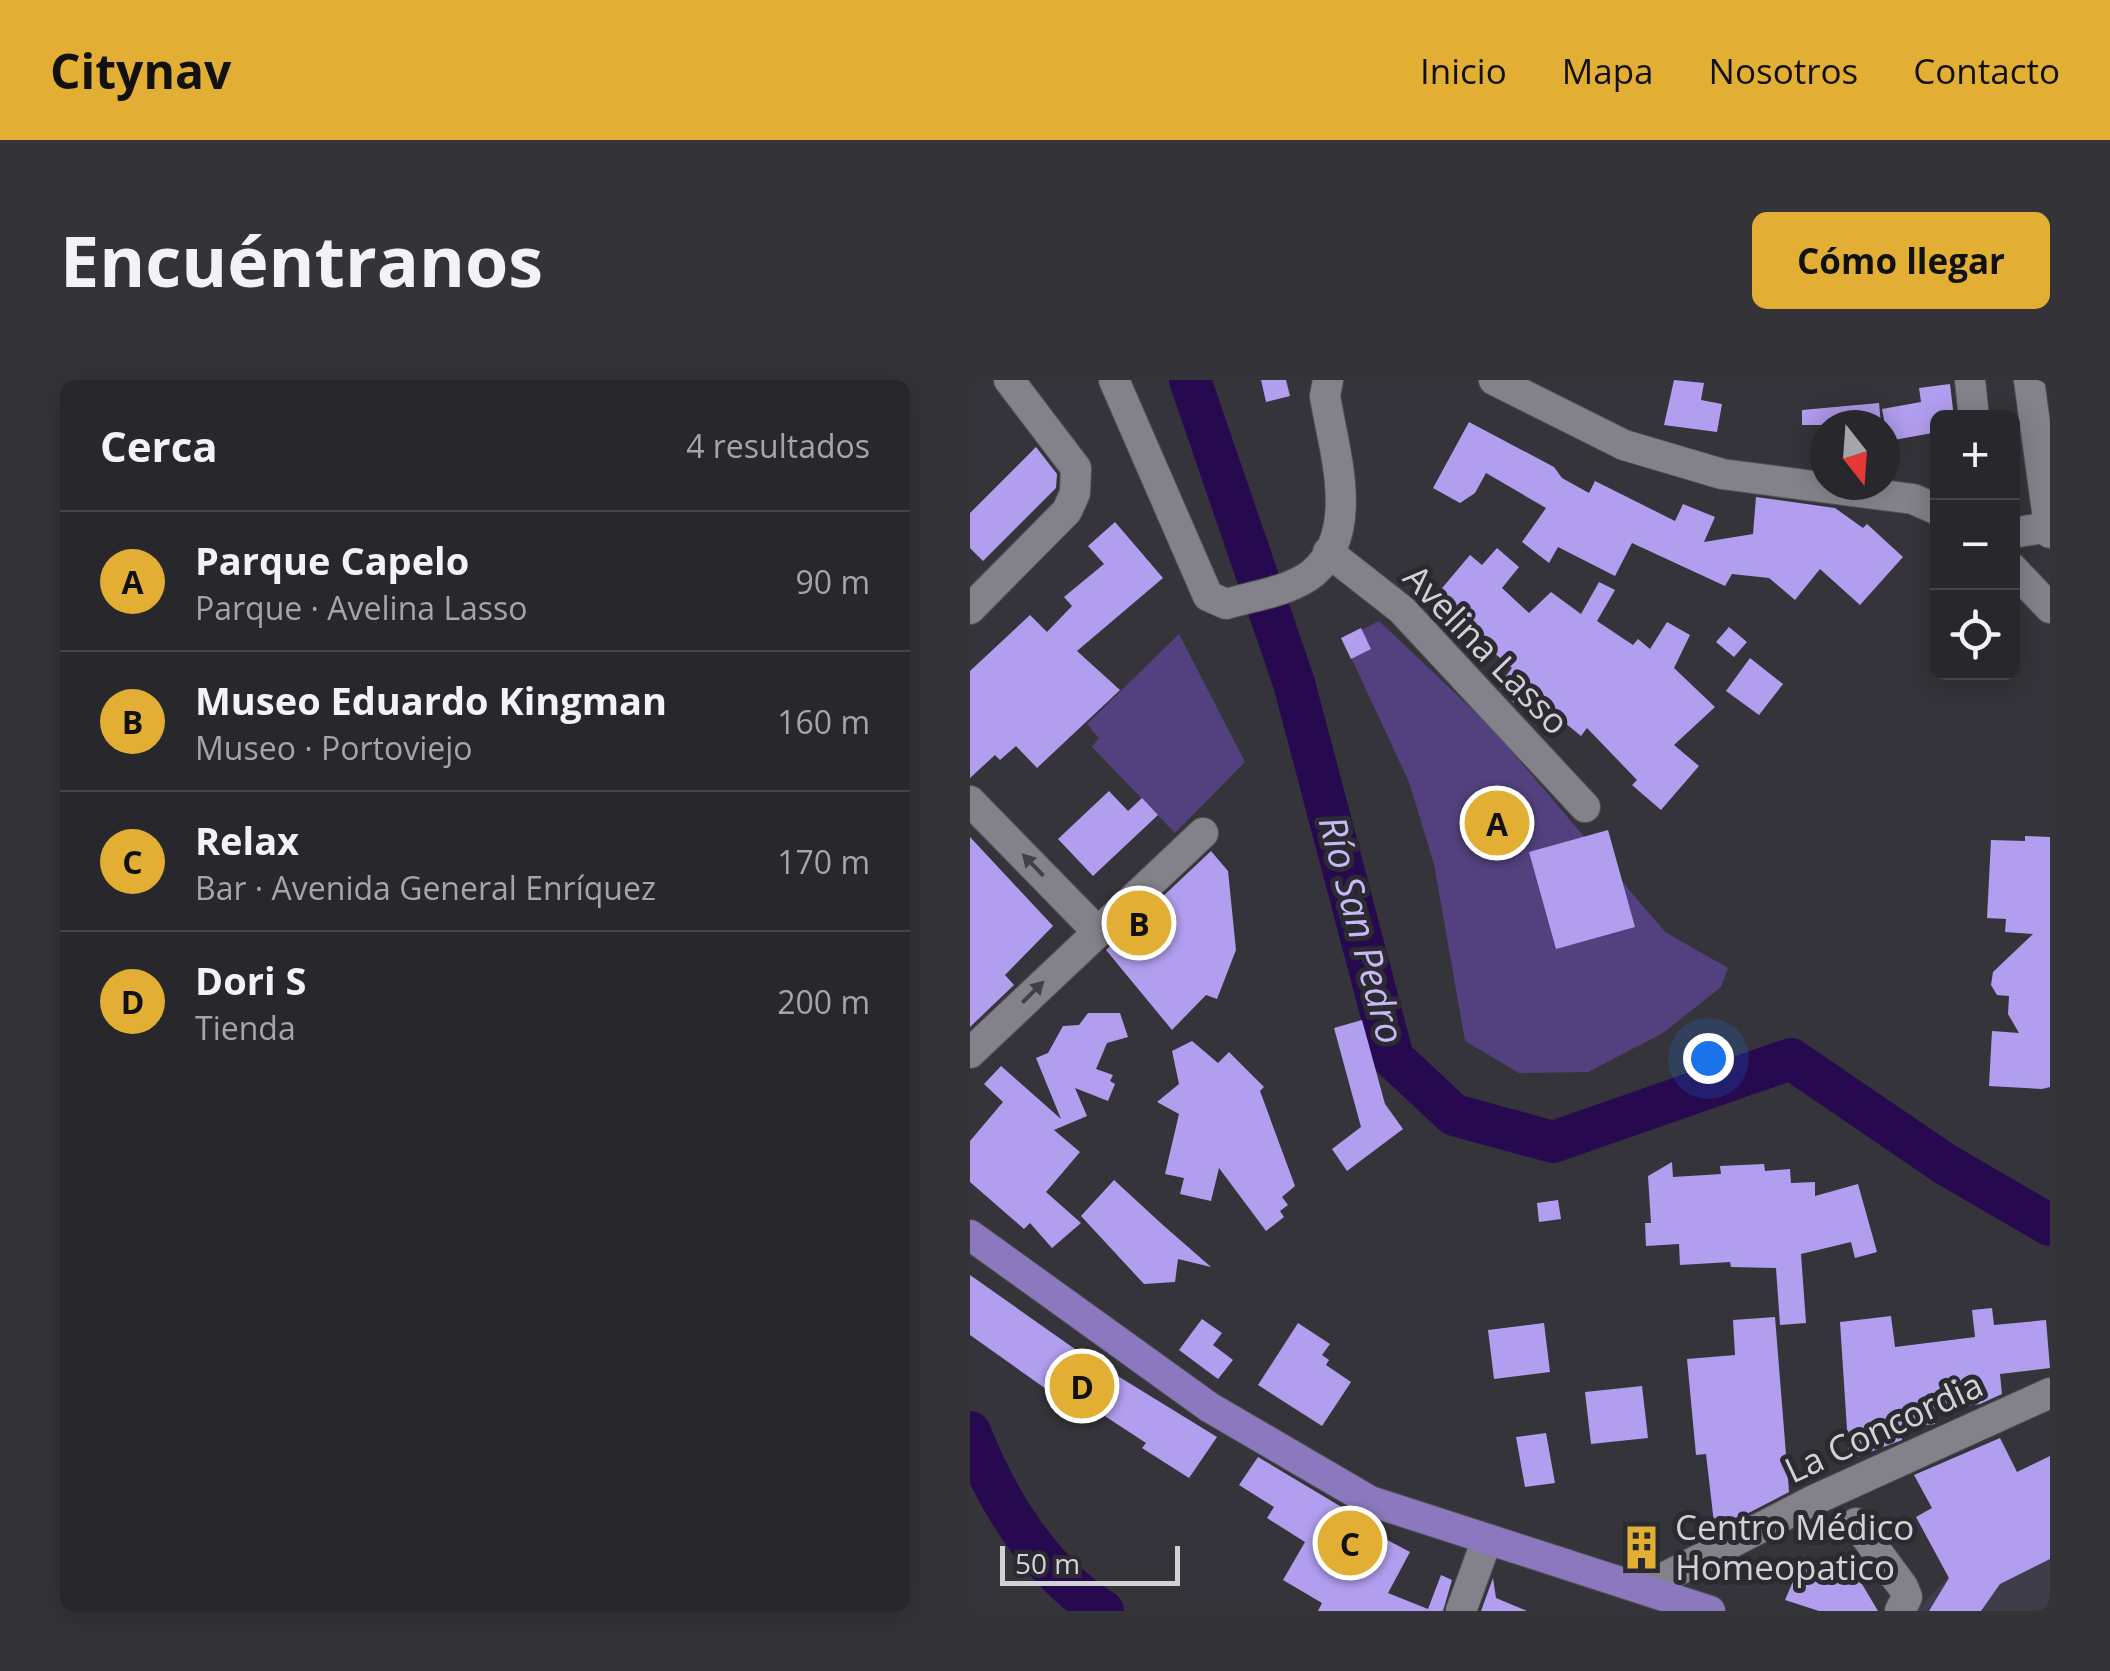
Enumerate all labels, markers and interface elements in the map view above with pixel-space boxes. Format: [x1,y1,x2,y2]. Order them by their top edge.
text: Citynav [50,38,231,103]
text: Inicio [1420,47,1507,94]
text: Mapa [1562,47,1654,94]
text: Nosotros [1709,47,1858,94]
text: Contacto [1913,47,2060,94]
text: Encuéntranos [60,212,543,308]
button: Cómo llegar [1752,212,2050,309]
north arrow [1810,410,1900,500]
map controls [1930,410,2020,680]
button: + [1930,410,2020,500]
text: Cerca [100,417,218,474]
text: 4 resultados [686,424,870,467]
button: − [1930,500,2020,590]
text: Parque Capelo [195,534,469,586]
street label: Avelina Lasso [1394,554,1580,744]
text: A [121,560,144,603]
text: 90 m [795,560,870,603]
text: Parque · Avelina Lasso [195,586,528,629]
button: locate [1930,590,2020,680]
text: Museo Eduardo Kingman [195,674,667,726]
text: B [122,700,143,743]
text: 160 m [777,700,870,743]
text: Museo · Portoviejo [195,726,473,769]
pin: A [1464,786,1530,860]
water label: Río San Pedro [1308,810,1418,1049]
text: Relax [195,814,299,866]
text: C [122,840,143,883]
text: 170 m [777,840,870,883]
one-way arrow [1022,854,1045,878]
text: Bar · Avenida General Enríquez [195,866,656,909]
pin: B [1106,886,1172,960]
text: Dori S [195,954,306,1006]
text: D [121,980,144,1023]
text: 200 m [777,980,870,1023]
one-way arrow [1020,980,1044,1004]
text: Tienda [195,1006,296,1049]
your location [1683,1033,1734,1084]
pin: D [1050,1348,1114,1424]
street label: La Concordia [1777,1360,1990,1493]
place label: Centro Médico Homeopatico [1675,1503,1914,1590]
pin: C [1318,1506,1382,1580]
building icon: Centro Médico Homeopatico [1618,1524,1666,1572]
scale bar [1000,1541,1180,1586]
text: 50 m [1015,1544,1080,1582]

